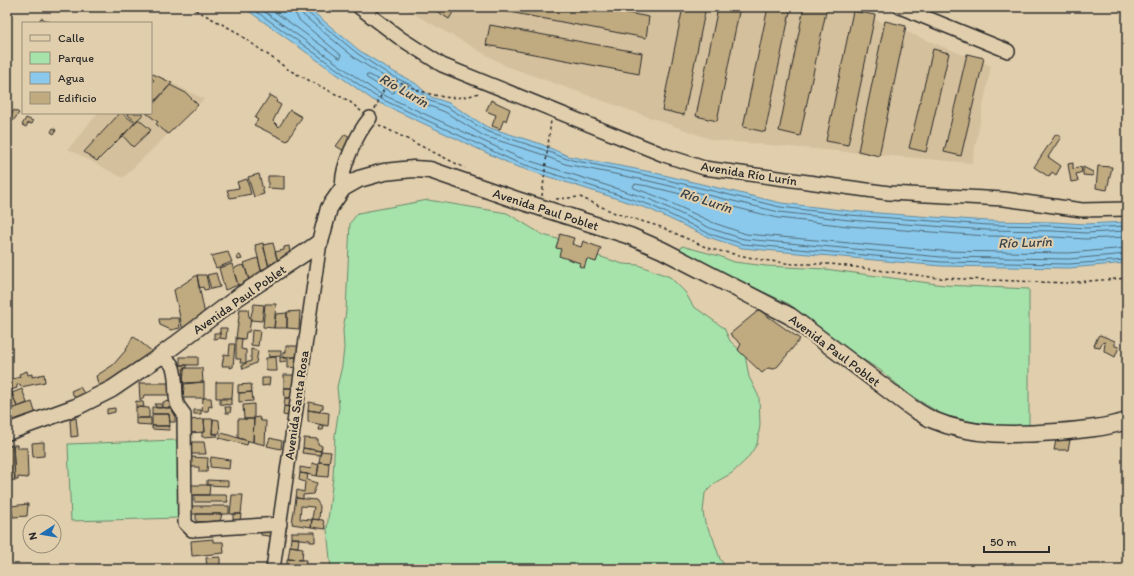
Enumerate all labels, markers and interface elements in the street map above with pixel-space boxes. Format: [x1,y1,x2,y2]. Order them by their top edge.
legend [22,22,152,114]
text: Calle [58,31,85,45]
text: Parque [58,51,94,65]
water label: Río Lurín [376,70,432,111]
text: Agua [58,71,84,85]
text: Edificio [58,91,97,105]
street label: Avenida Río Lurín [700,158,798,189]
water label: Río Lurín [678,184,735,217]
street label: Avenida Paul Poblet [491,185,601,234]
water label: Río Lurín [998,233,1053,252]
street label: Avenida Paul Poblet [190,262,289,337]
street label: Avenida Paul Poblet [786,311,883,390]
street label: Avenida Santa Rosa [281,349,312,461]
north arrow [22,514,62,554]
scale bar [984,528,1049,554]
text: N [26,531,40,541]
text: 50 m [990,535,1016,549]

